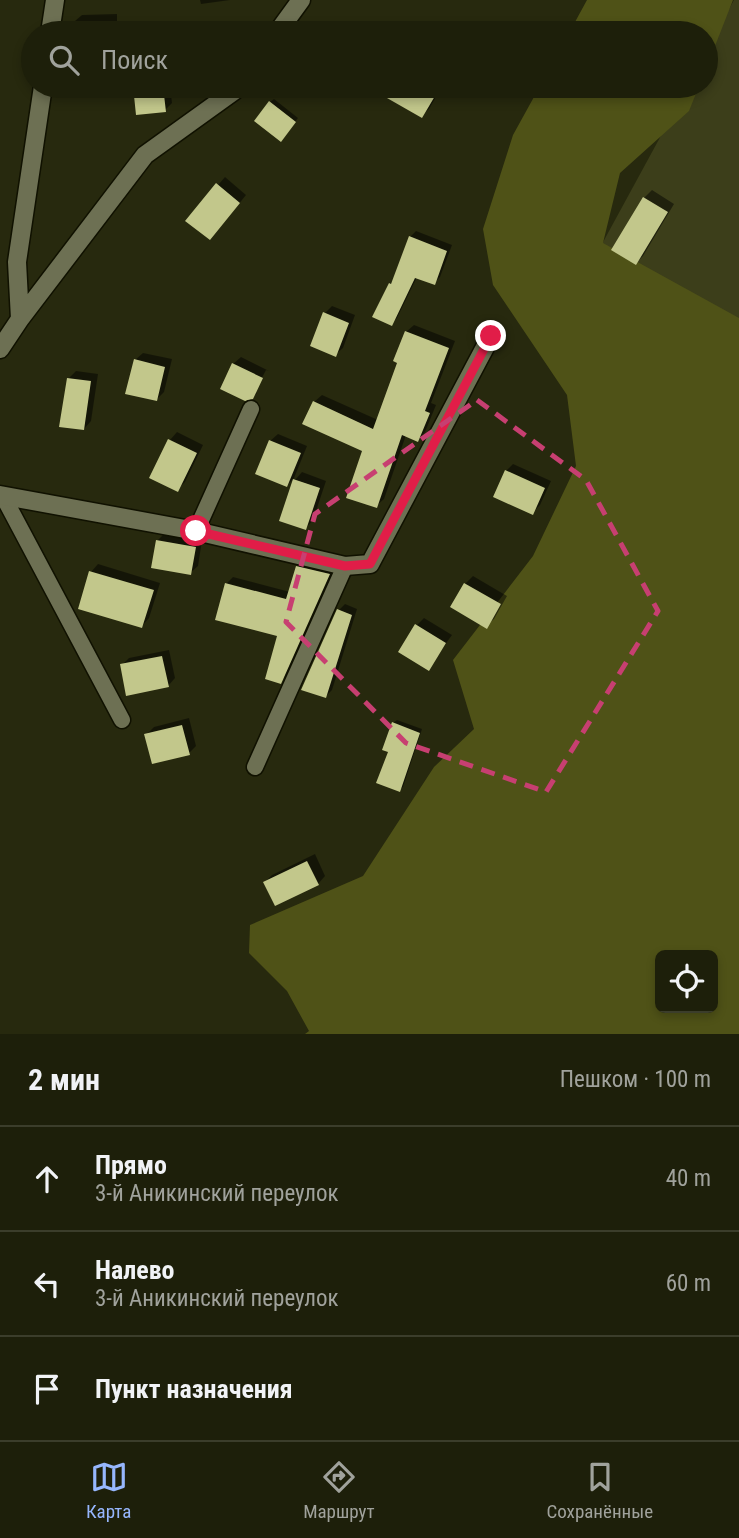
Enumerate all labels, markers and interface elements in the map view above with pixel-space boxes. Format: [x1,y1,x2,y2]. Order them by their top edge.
search box [21,21,718,98]
icon: search [45,41,83,79]
text: Поиск [101,45,168,75]
route end [475,320,506,351]
route start [180,515,211,546]
map controls [655,950,718,1013]
button: locate [655,950,718,1013]
text: 2 мин [28,1062,100,1097]
text: Пешком · 100 m [560,1066,711,1093]
text: Прямо [95,1150,167,1180]
icon: ahead [28,1160,66,1198]
text: 40 m [666,1165,711,1192]
text: 3-й Аникинский переулок [95,1180,339,1207]
text: Налево [95,1255,175,1285]
icon: left [28,1265,66,1303]
text: 60 m [666,1270,711,1297]
text: 3-й Аникинский переулок [95,1285,339,1312]
icon: arrive [28,1370,66,1408]
text: Пункт назначения [95,1374,293,1404]
tab: Карта [86,1458,131,1523]
tab: Маршрут [303,1458,375,1523]
tab: Сохранённые [546,1458,653,1523]

